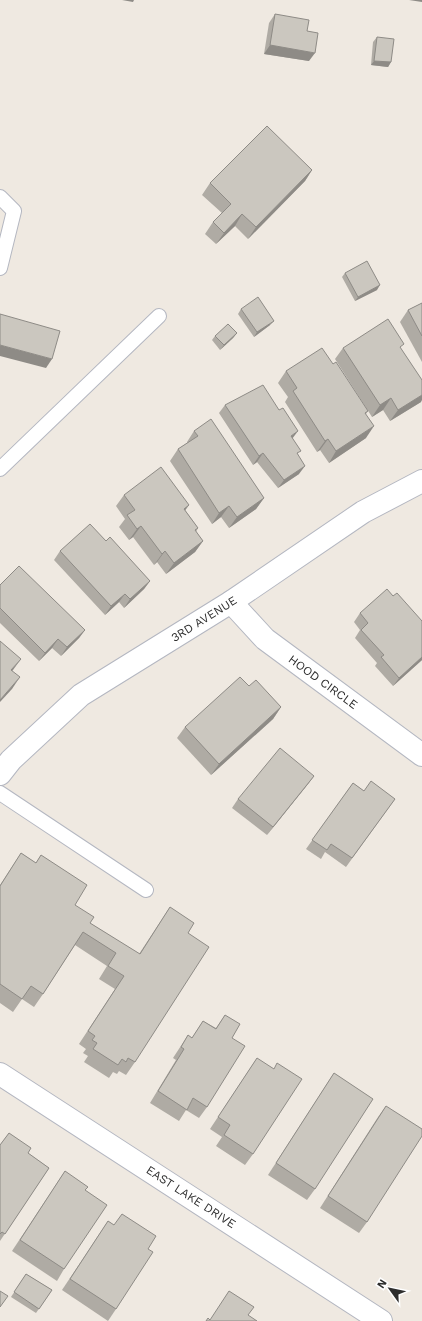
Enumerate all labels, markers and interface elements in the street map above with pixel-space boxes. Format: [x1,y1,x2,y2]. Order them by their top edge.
street label: 3RD AVENUE [169,593,240,645]
street label: HOOD CIRCLE [286,652,361,712]
street label: EAST LAKE DRIVE [144,1163,239,1231]
north arrow [370,1269,410,1309]
text: N [374,1277,390,1291]

